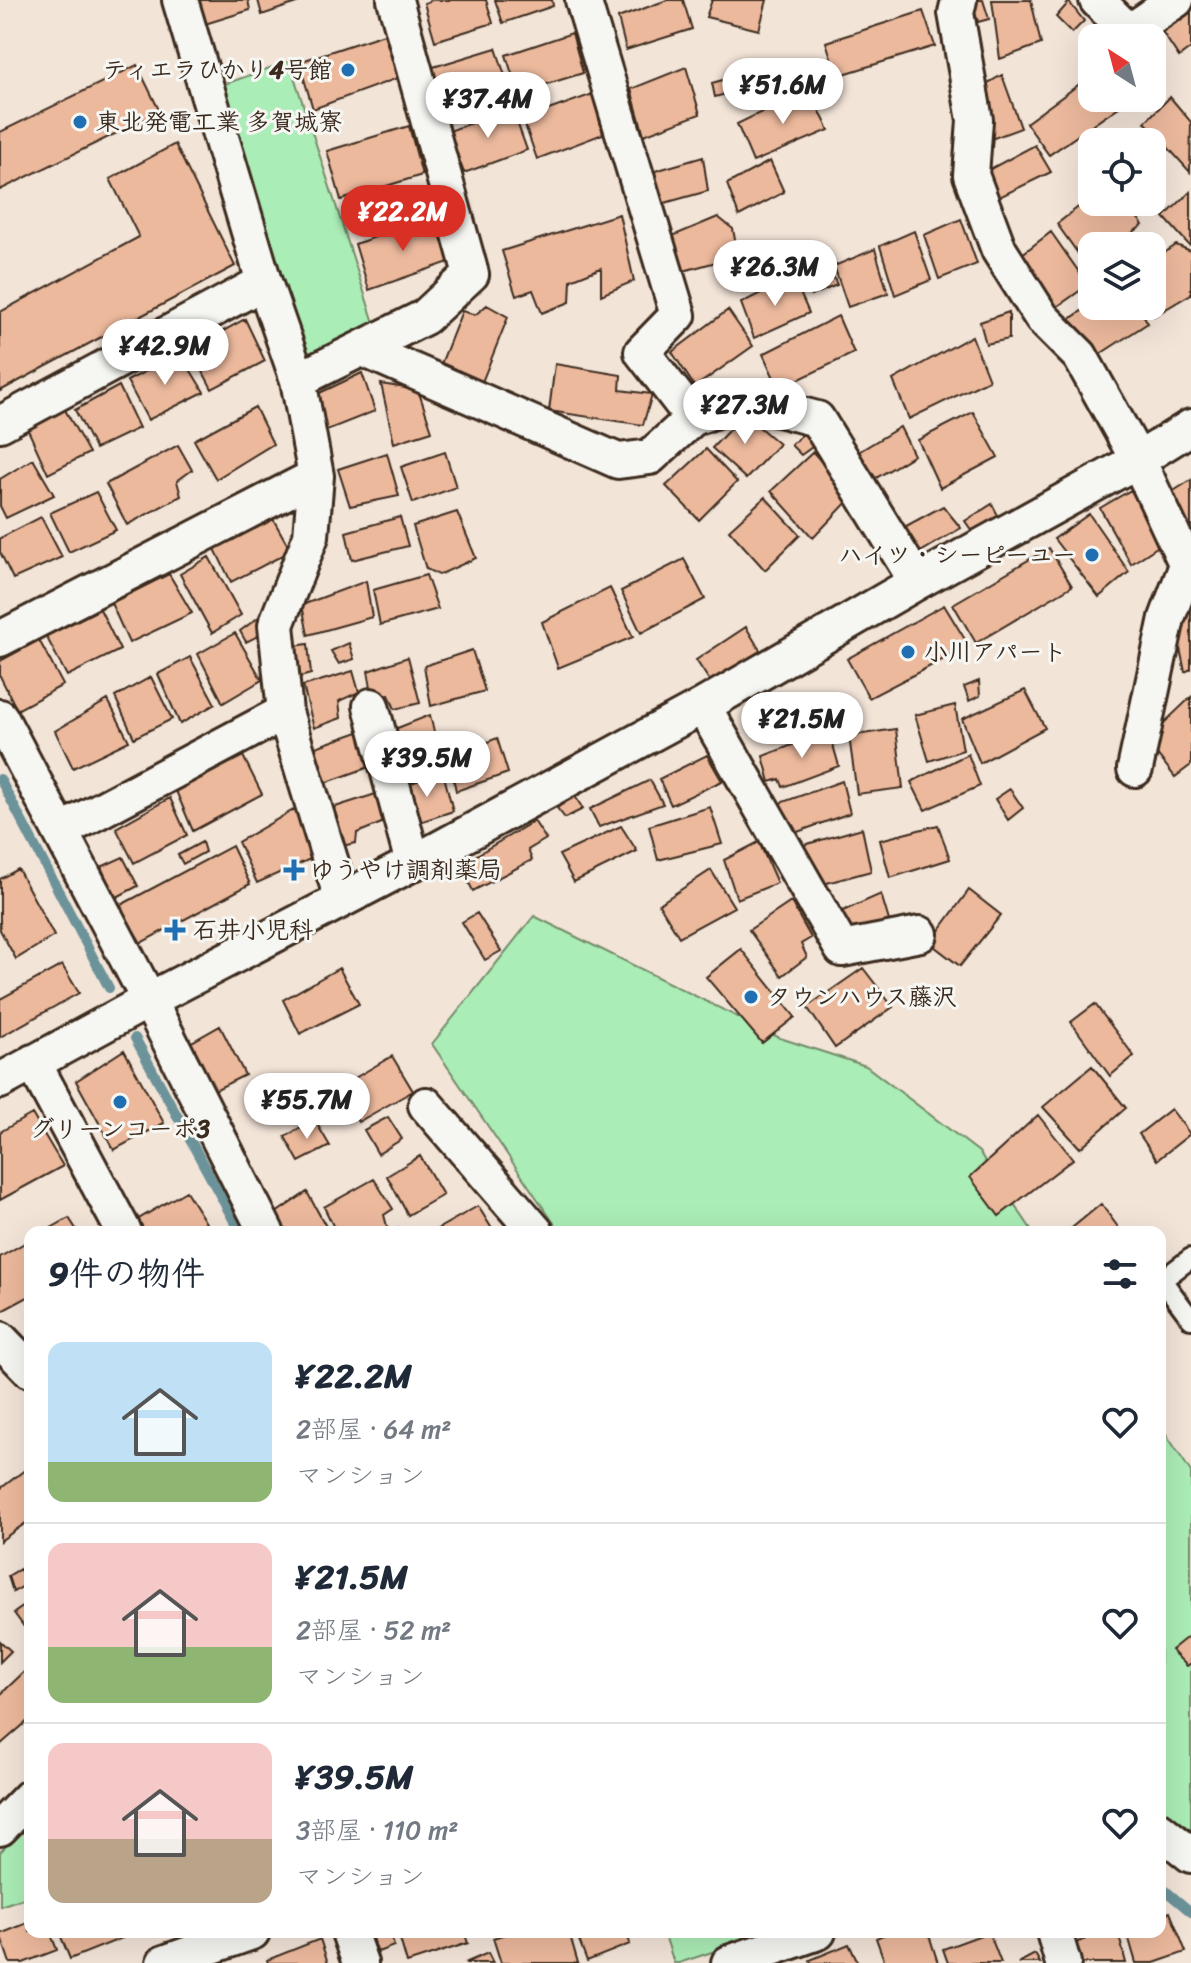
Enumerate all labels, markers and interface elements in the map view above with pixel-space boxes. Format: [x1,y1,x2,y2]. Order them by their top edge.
north arrow [1078,24,1166,112]
map controls [1078,24,1166,320]
place label: ティエラひかり4号館 [102,49,332,91]
pin: ¥51.6M [718,58,848,126]
marker: ティエラひかり4号館 [339,61,357,79]
text: ¥51.6M [740,61,826,107]
pin: ¥37.4M [423,72,553,140]
text: ¥37.4M [444,75,532,121]
place label: 東北発電工業 多賀城寮 [96,101,342,143]
marker: 東北発電工業 多賀城寮 [71,113,89,131]
button: locate [1078,128,1166,216]
pin: ¥22.2M [338,185,468,253]
text: ¥22.2M [359,188,447,234]
button: layers [1078,232,1166,320]
pin: ¥26.3M [710,240,840,308]
text: ¥26.3M [731,243,819,289]
pin: ¥42.9M [100,319,230,387]
text: ¥42.9M [120,322,210,368]
pin: ¥27.3M [680,378,810,446]
text: ¥27.3M [701,381,789,427]
place label: ハイツ・シーピーユー [838,534,1076,576]
marker: ハイツ・シーピーユー [1083,546,1101,564]
place label: 小川アパート [924,631,1067,673]
marker: 小川アパート [899,643,917,661]
pin: ¥21.5M [737,692,867,760]
text: ¥21.5M [759,695,845,741]
pin: ¥39.5M [362,731,492,799]
text: ¥39.5M [382,734,472,780]
place label: ゆうやけ調剤薬局 [310,849,502,891]
marker: ゆうやけ調剤薬局 [285,861,303,879]
place label: 石井小児科 [193,909,313,951]
marker: 石井小児科 [164,919,186,941]
place label: タウンハウス藤沢 [767,976,957,1018]
marker: タウンハウス藤沢 [742,988,760,1006]
pin: ¥55.7M [242,1073,372,1141]
text: ¥55.7M [262,1076,352,1122]
marker: グリーンコーポ3 [111,1093,129,1111]
place label: グリーンコーポ3 [30,1108,211,1150]
text: 9件の物件 [48,1244,205,1304]
icon: filters [1098,1252,1142,1296]
text: ¥22.2M [296,1346,412,1406]
icon: home [112,1374,208,1470]
icon: heart [1098,1400,1142,1444]
text: 2部屋 · 64 m² [296,1406,451,1452]
text: マンション [296,1452,425,1498]
text: ¥21.5M [296,1547,408,1607]
icon: home [112,1575,208,1671]
icon: heart [1098,1601,1142,1645]
text: 2部屋 · 52 m² [296,1607,451,1653]
text: マンション [296,1653,425,1699]
text: ¥39.5M [296,1747,413,1807]
icon: home [112,1775,208,1871]
icon: heart [1098,1801,1142,1845]
text: 3部屋 · 110 m² [296,1807,458,1853]
text: マンション [296,1853,425,1899]

